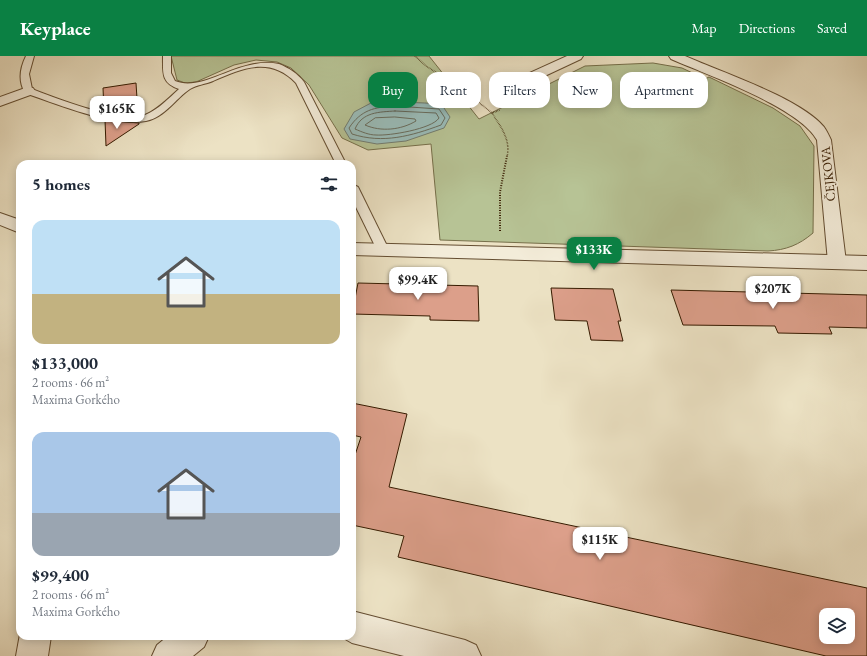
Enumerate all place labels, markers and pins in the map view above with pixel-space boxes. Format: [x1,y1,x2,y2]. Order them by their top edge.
pin: $165K [89,96,145,130]
pin: $133K [566,237,622,271]
pin: $99.4K [385,267,451,301]
pin: $207K [745,276,801,310]
pin: $115K [572,527,628,561]

